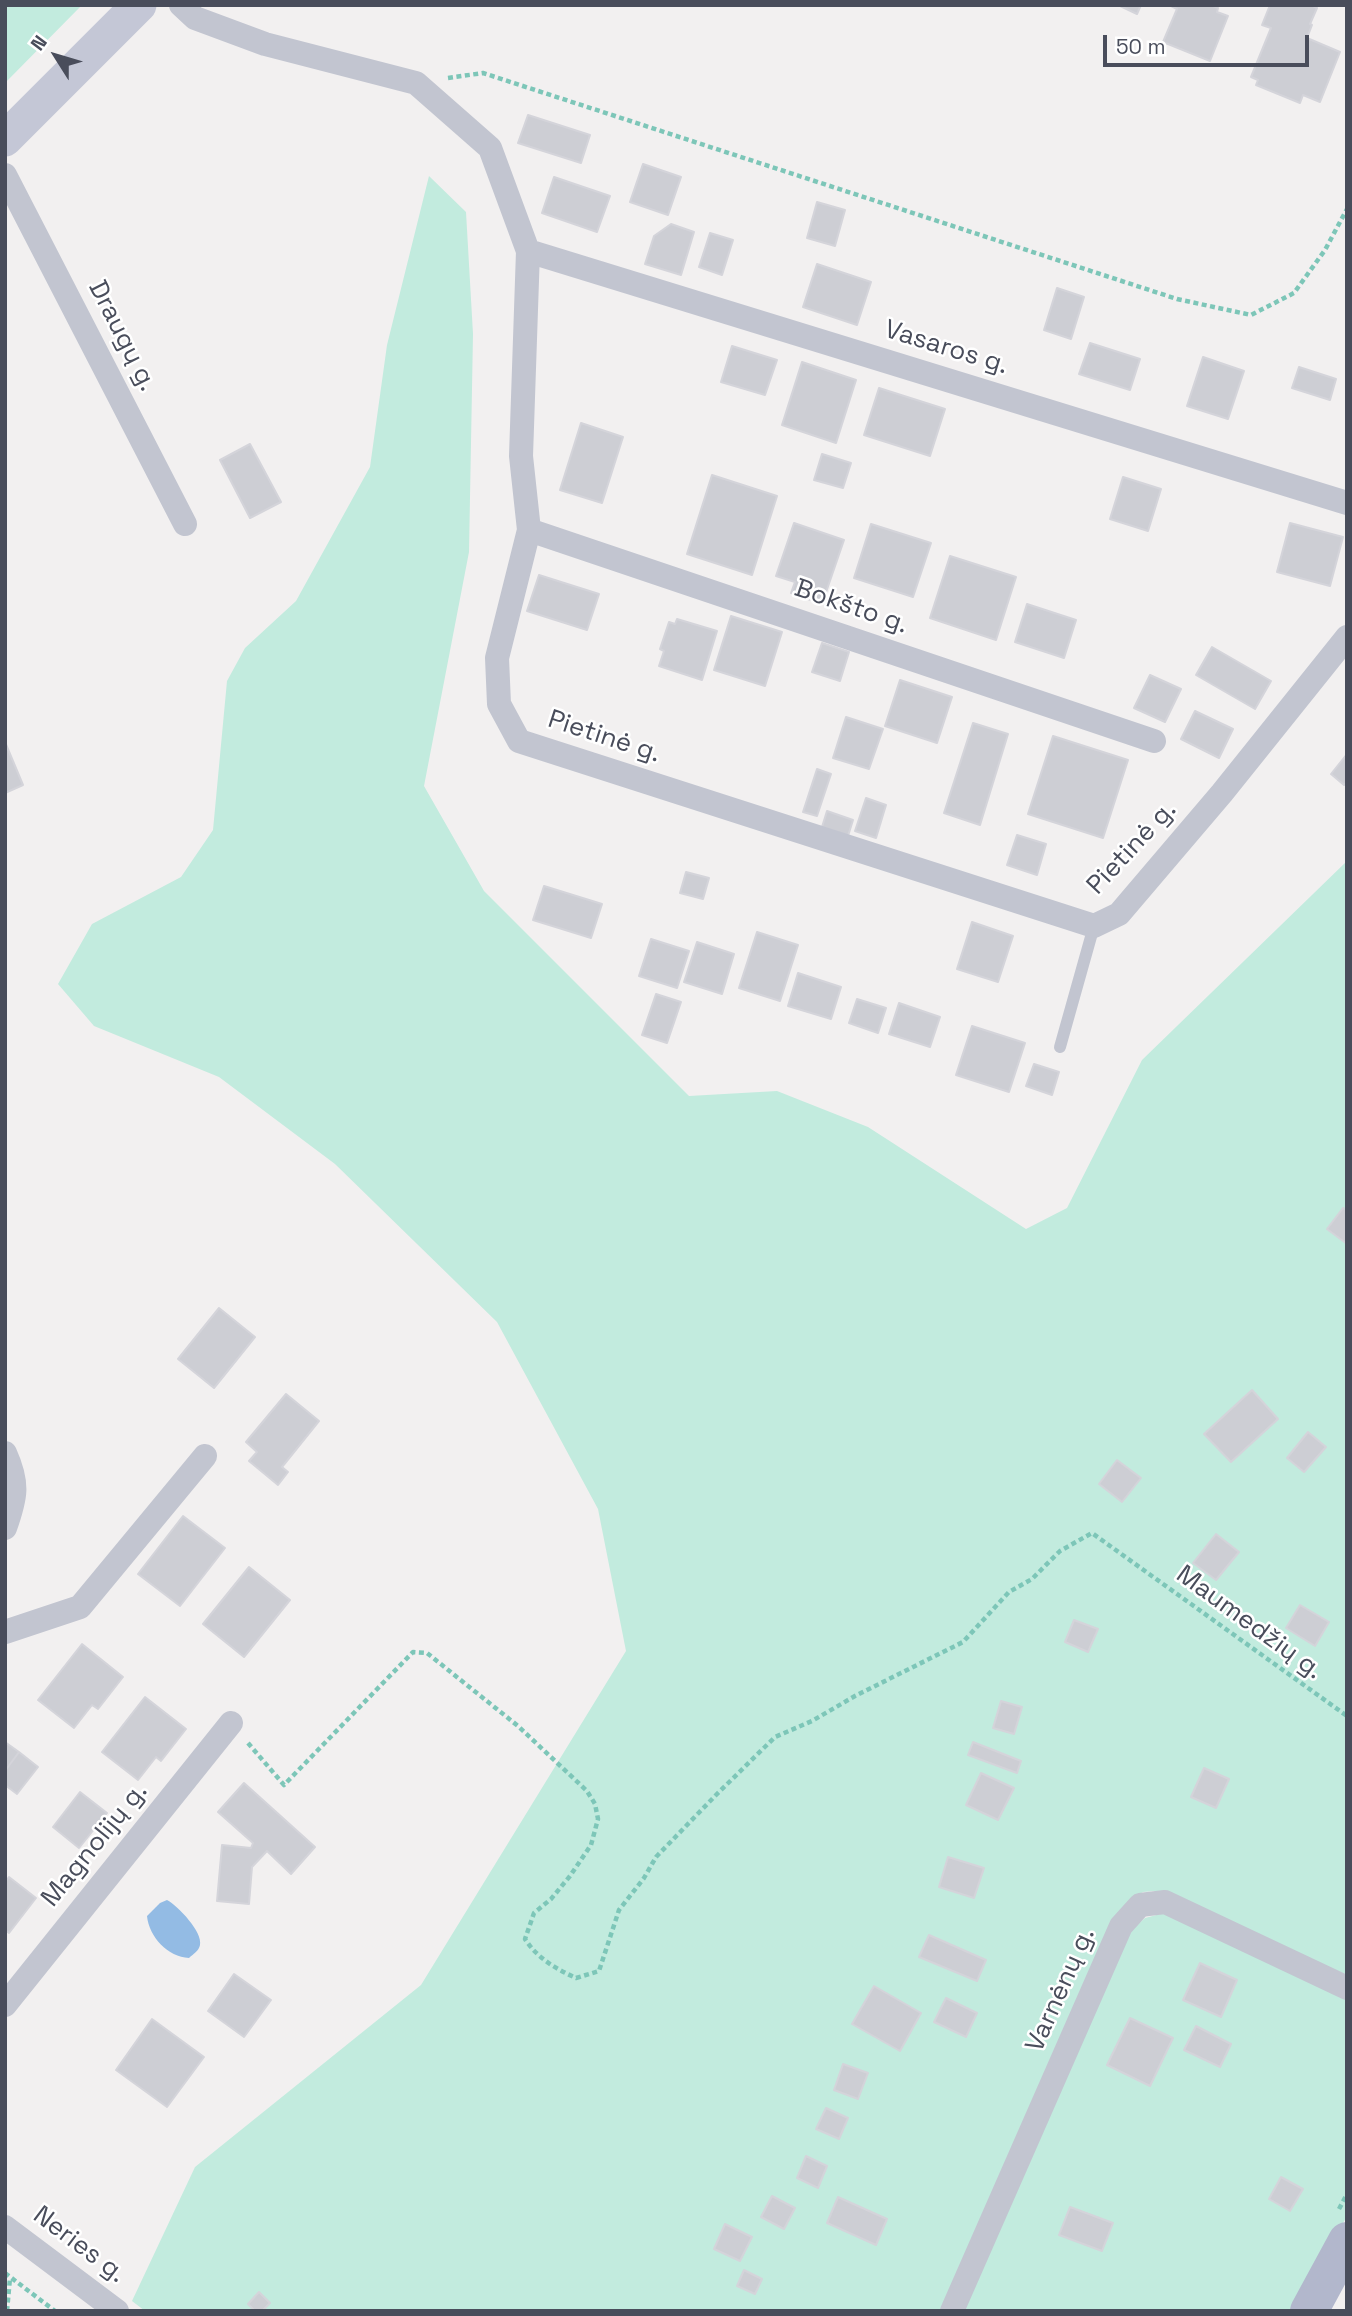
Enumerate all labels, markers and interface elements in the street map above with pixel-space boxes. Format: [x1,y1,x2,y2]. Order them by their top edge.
north arrow [21,21,91,91]
scale bar [1107,21,1314,65]
text: N [25,30,53,56]
text: 50 m [1116,33,1166,60]
street label: Draugų g. [81,276,163,396]
street label: Vasaros g. [880,314,1012,382]
street label: Bokšto g. [790,573,912,641]
street label: Pietinė g. [544,704,664,770]
street label: Pietinė g. [1081,795,1183,901]
street label: Maumedžių g. [1170,1559,1328,1687]
street label: Magnolijų g. [35,1777,155,1913]
street label: Varnėnų g. [1020,1923,1102,2057]
street label: Neries g. [27,2200,131,2290]

